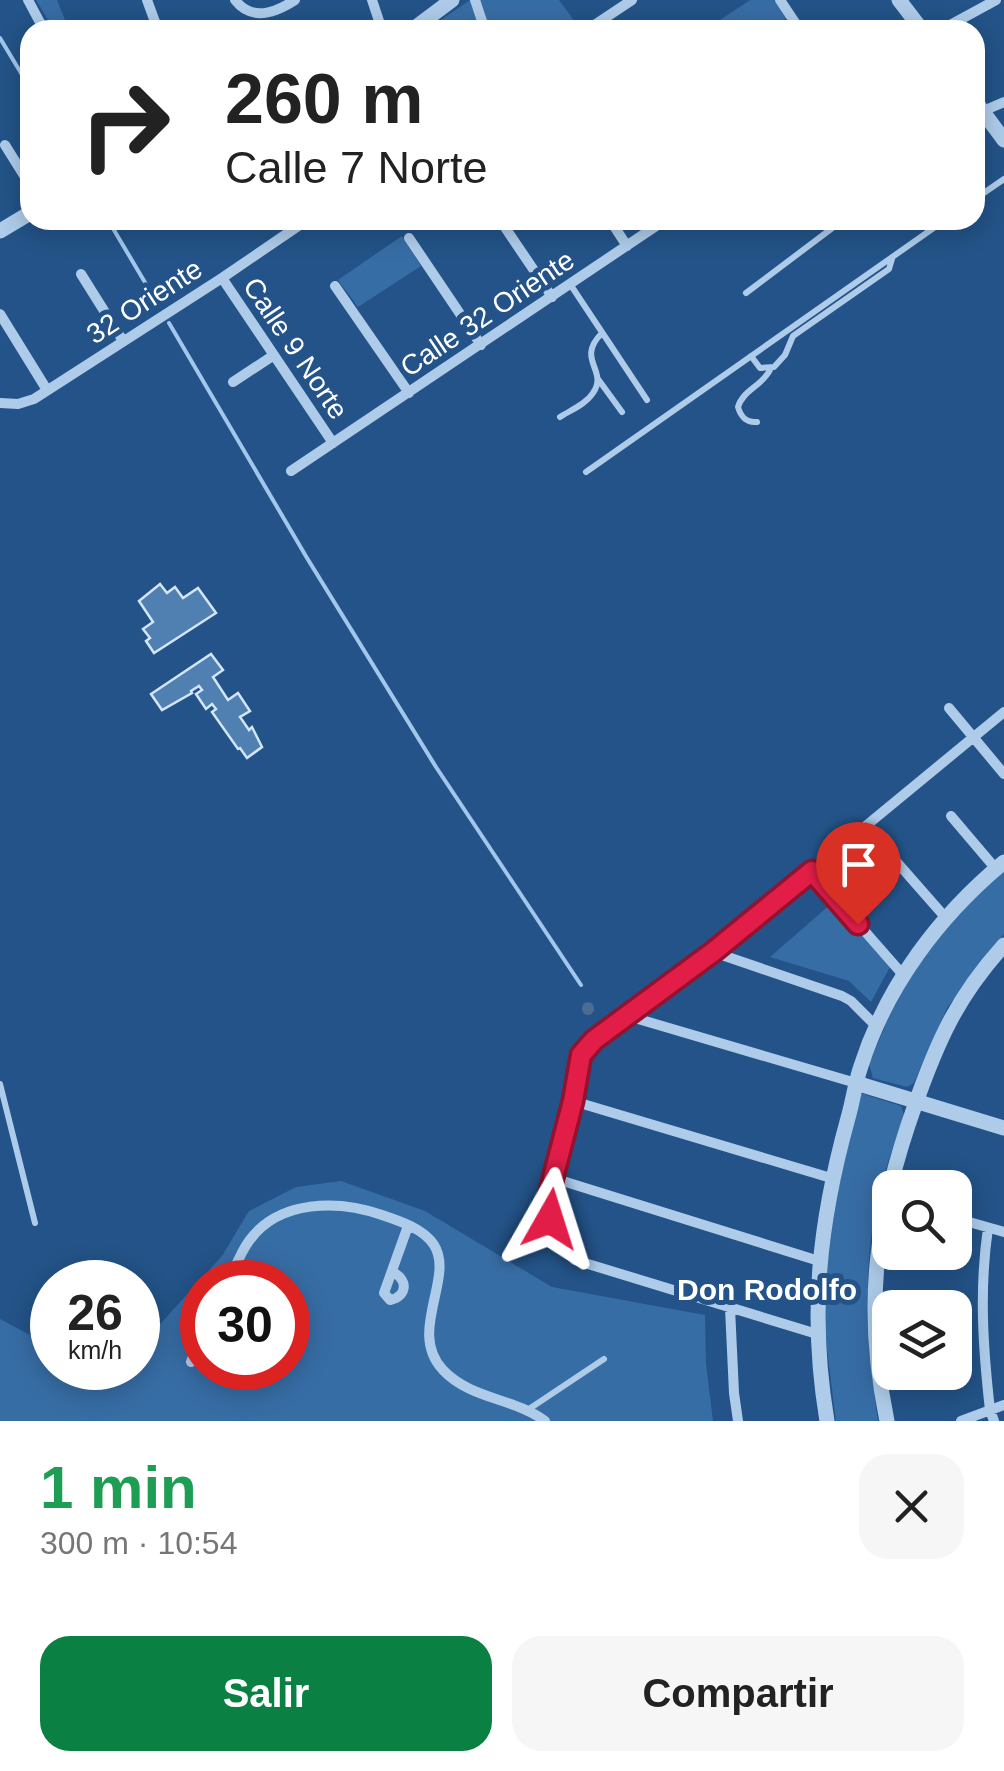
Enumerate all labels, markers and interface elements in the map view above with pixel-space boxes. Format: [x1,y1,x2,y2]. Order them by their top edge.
icon: right [60,60,190,190]
text: 260 m [225,60,423,138]
text: Calle 7 Norte [225,142,488,193]
street label: Calle 32 Oriente [395,244,580,383]
street label: 32 Oriente [81,253,208,350]
street label: Calle 9 Norte [237,272,354,425]
pin [816,822,901,925]
icon: arrive [831,837,886,892]
position arrow [498,1167,602,1271]
map controls [872,1170,972,1390]
button: search [872,1170,972,1270]
speed limit sign: 30 [180,1260,310,1390]
district label: Don Rodolfo [677,1273,857,1306]
text: 26 [67,1285,123,1341]
button: layers [872,1290,972,1390]
text: km/h [68,1336,122,1364]
text: 1 min [40,1454,197,1521]
button: close [859,1454,964,1559]
text: 300 m · 10:54 [40,1525,237,1561]
button: Salir [40,1636,492,1751]
button: Compartir [512,1636,964,1751]

